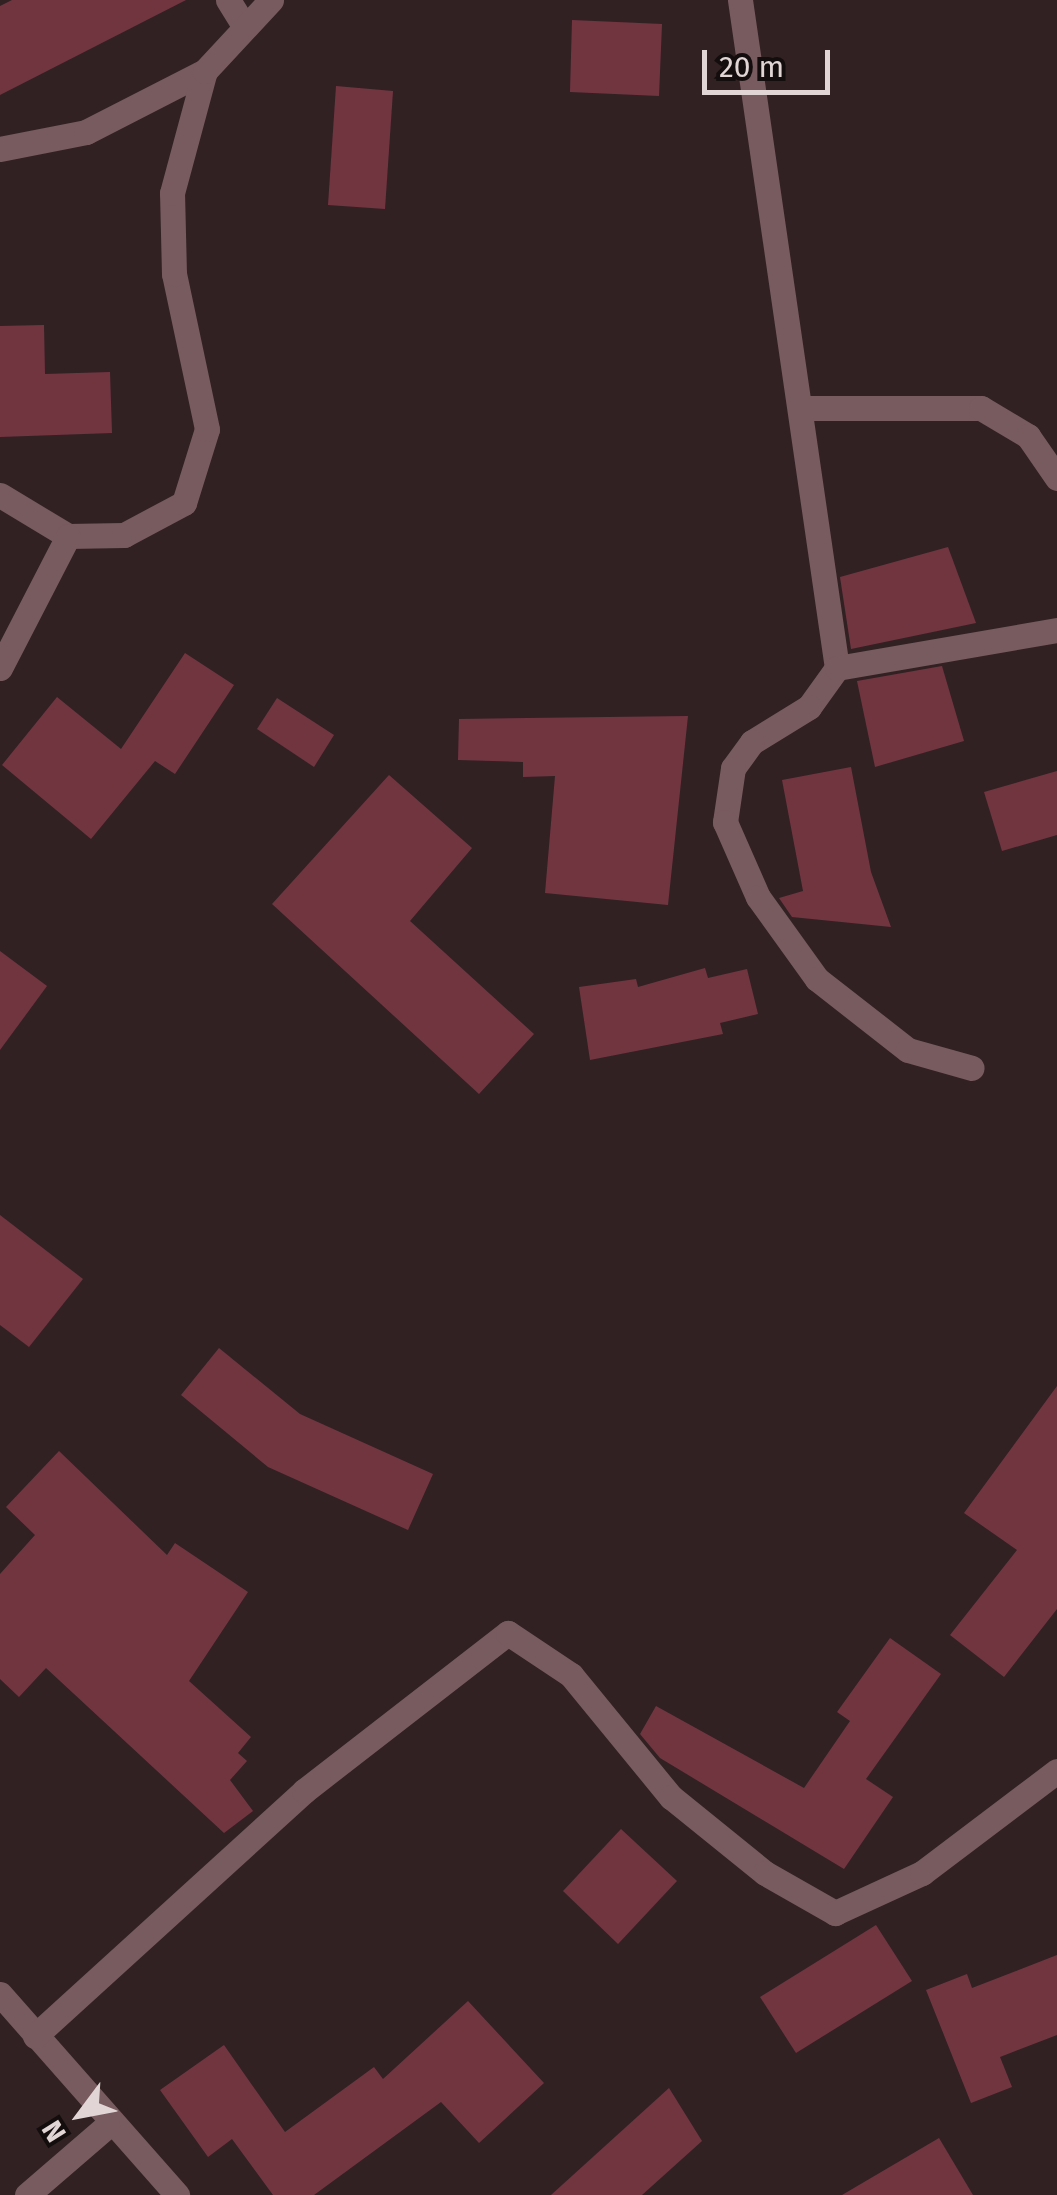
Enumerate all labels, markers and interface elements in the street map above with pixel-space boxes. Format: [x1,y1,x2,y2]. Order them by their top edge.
scale bar [707,30,834,92]
text: 20 m [719,49,784,85]
north arrow [30,2065,130,2165]
text: N [35,2115,73,2148]

